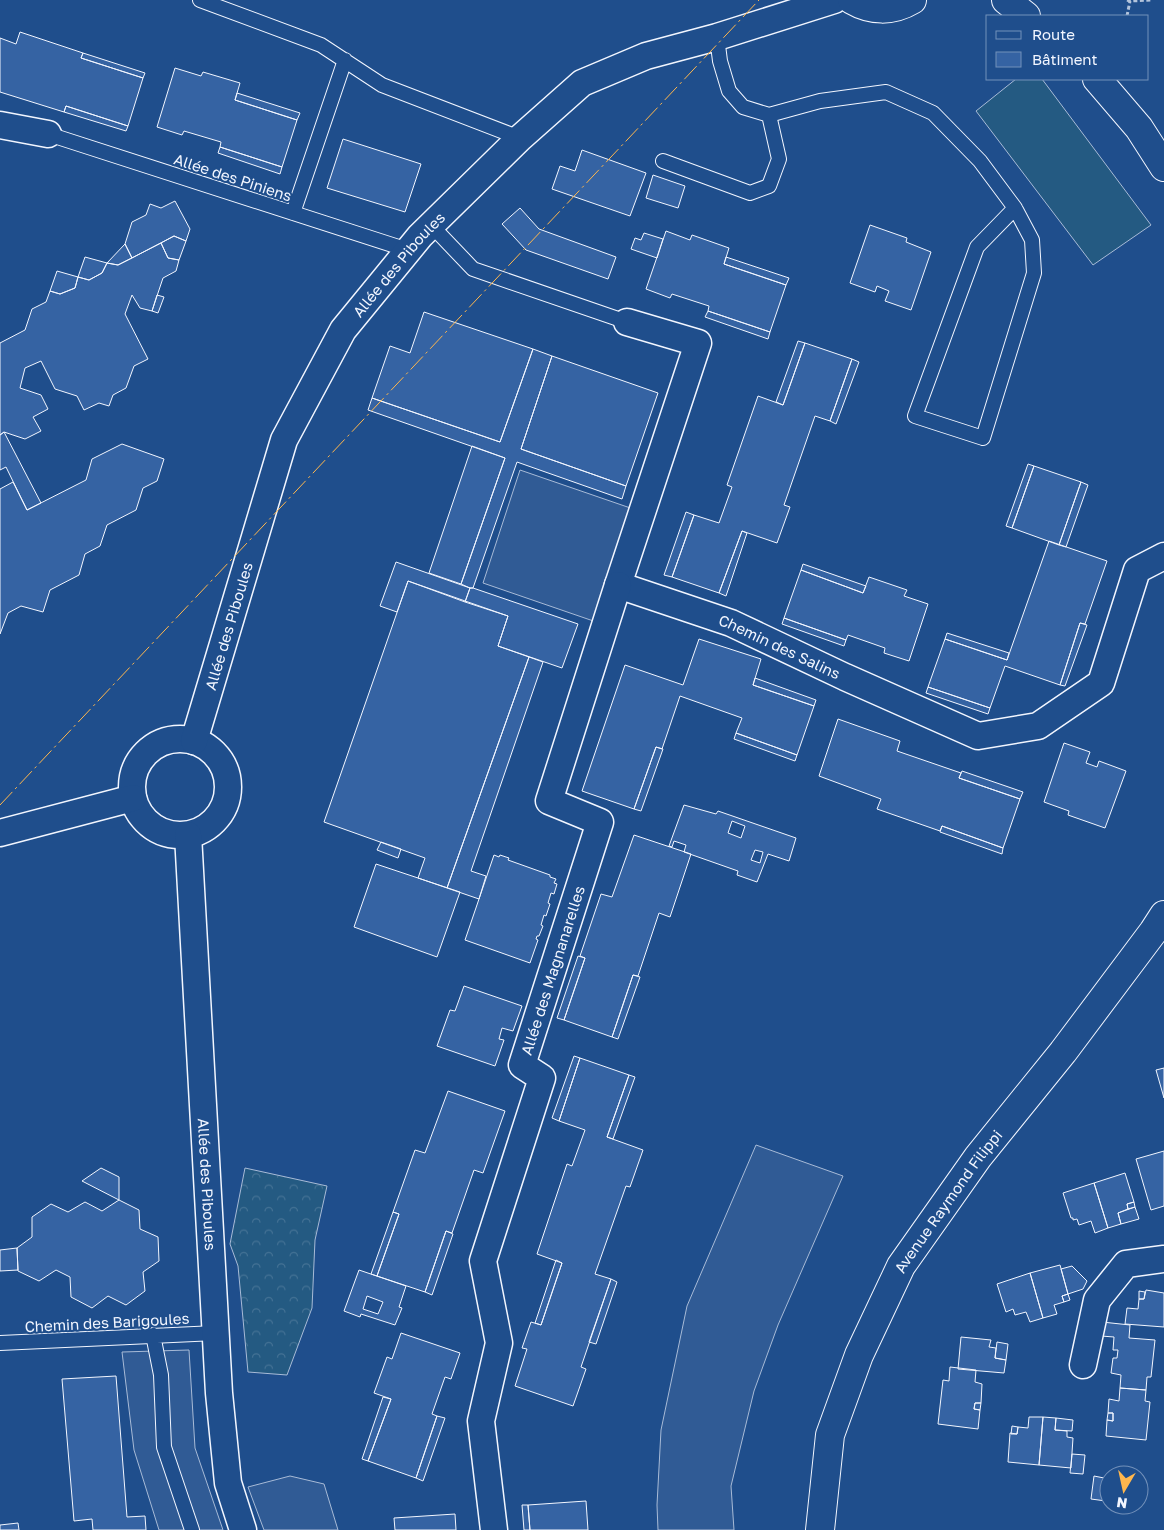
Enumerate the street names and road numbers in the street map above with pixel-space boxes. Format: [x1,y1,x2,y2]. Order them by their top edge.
street label: Allée des Piniens [172,149,294,205]
street label: Allée des Piboules [349,208,448,320]
street label: Allée des Piboules [201,560,256,692]
street label: Chemin des Salins [717,611,843,683]
street label: Allée des Magnanarelles [517,883,588,1057]
street label: Allée des Piboules [195,1118,220,1251]
street label: Avenue Raymond Filippi [890,1126,1006,1275]
street label: Chemin des Barigoules [24,1309,190,1335]

